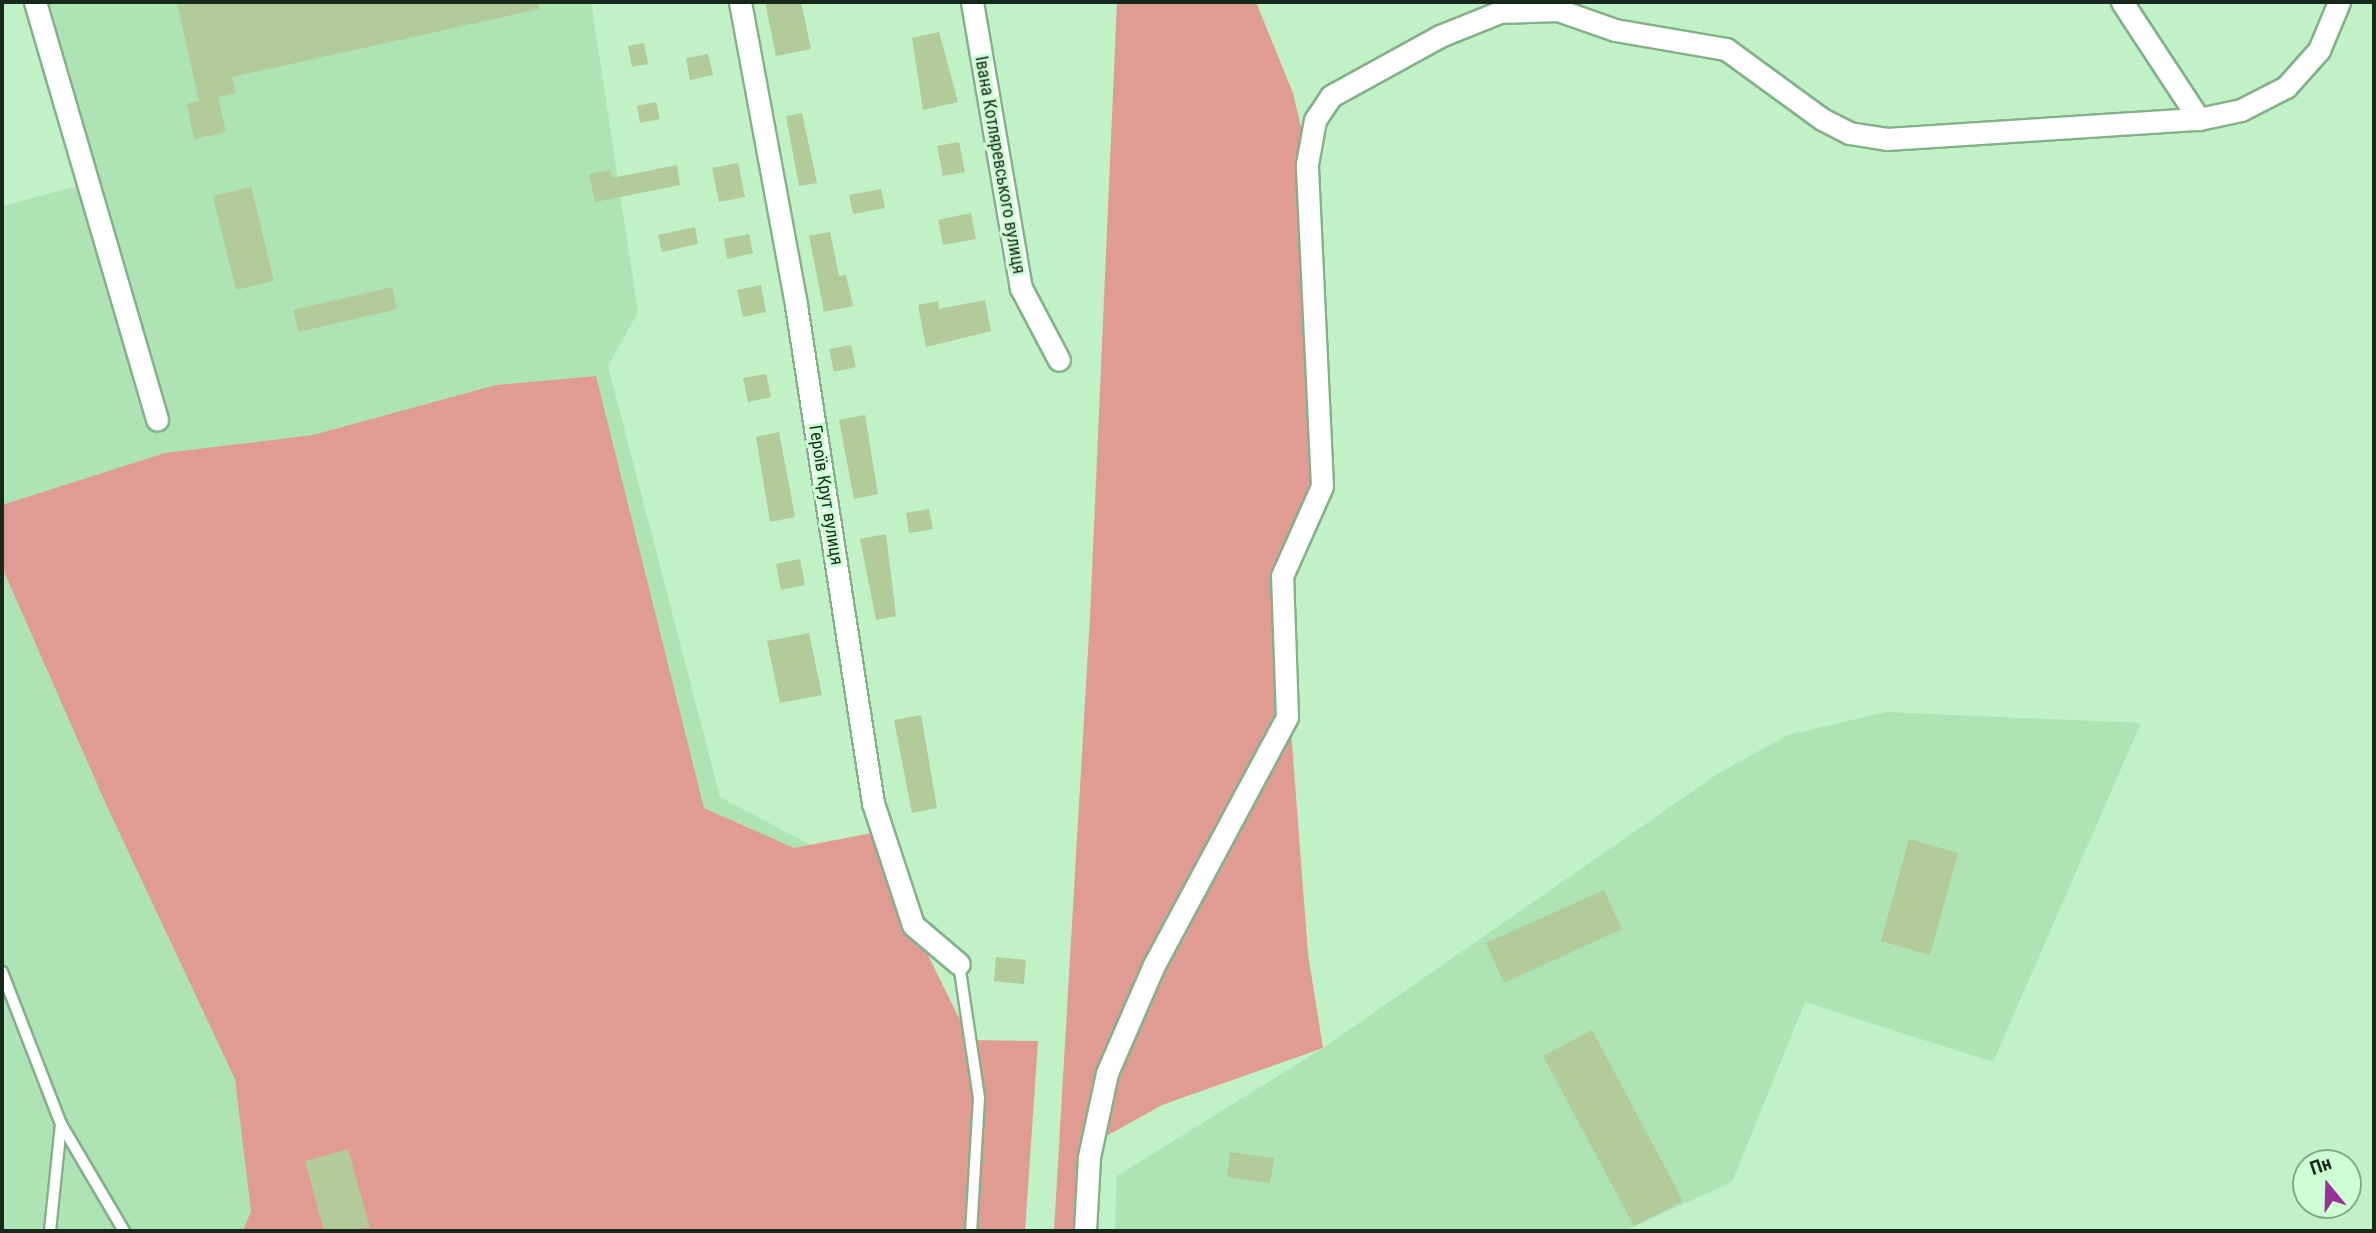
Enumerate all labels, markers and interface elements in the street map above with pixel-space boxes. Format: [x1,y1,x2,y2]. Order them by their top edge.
street label: Івана Котляревського вулиця [970,54,1030,276]
street label: Героїв Крут вулиця [804,423,848,567]
north arrow [2292,1149,2362,1219]
text: Пн [2307,1151,2334,1180]

